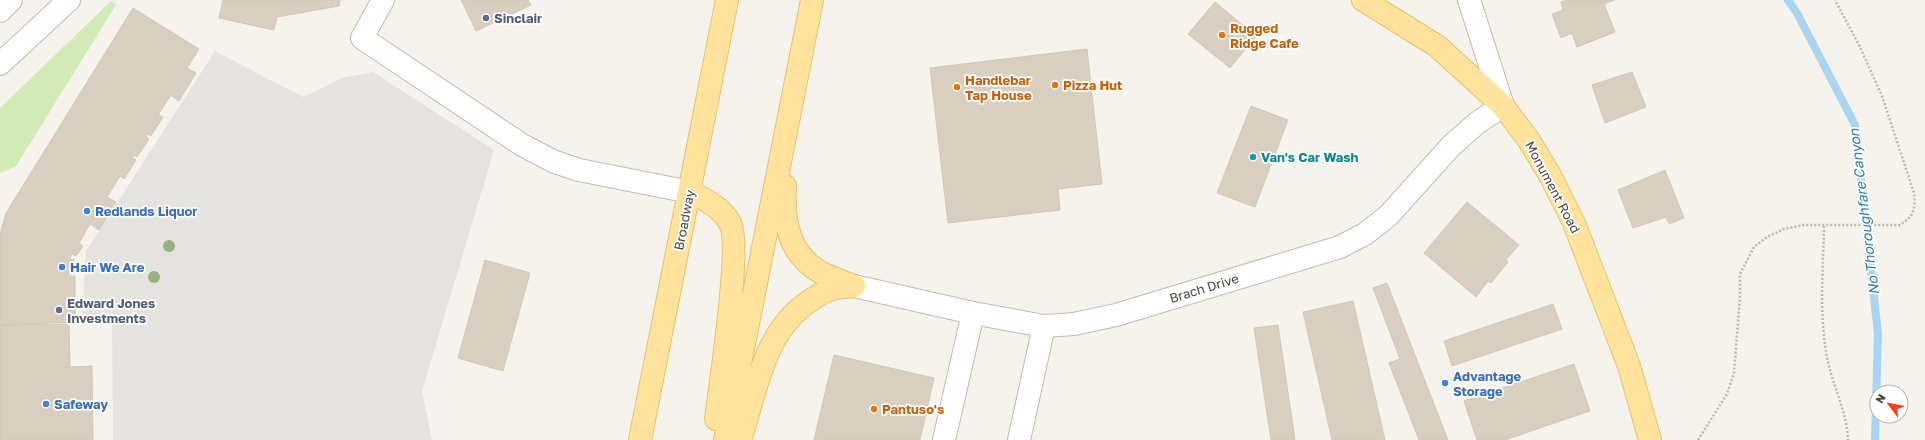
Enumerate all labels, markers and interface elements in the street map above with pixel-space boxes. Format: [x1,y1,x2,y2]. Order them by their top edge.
place label: Sinclair [494,10,542,26]
marker: Sinclair [481,13,491,23]
place label: Rugged Ridge Cafe [1230,20,1299,51]
marker: Rugged Ridge Cafe [1217,30,1227,40]
place label: Handlebar Tap House [965,72,1032,103]
place label: Pizza Hut [1063,77,1122,93]
marker: Pizza Hut [1050,80,1060,90]
marker: Handlebar Tap House [952,82,962,92]
water label: No Thoroughfare Canyon [1845,126,1882,296]
street label: Monument Road [1522,138,1584,236]
place label: Van's Car Wash [1261,149,1359,165]
marker: Van's Car Wash [1248,152,1258,162]
street label: Broadway [670,188,698,252]
place label: Redlands Liquor [95,203,197,219]
marker: Redlands Liquor [82,206,92,216]
place label: Hair We Are [70,259,145,275]
marker: Hair We Are [57,262,67,272]
street label: Brach Drive [1167,270,1241,306]
place label: Edward Jones Investments [67,295,155,326]
marker: Edward Jones Investments [54,305,64,315]
place label: Advantage Storage [1453,368,1522,399]
marker: Advantage Storage [1440,378,1450,388]
north arrow [1869,384,1909,424]
text: N [1872,391,1888,405]
place label: Safeway [54,396,108,412]
marker: Safeway [41,399,51,409]
place label: Pantuso's [882,401,944,417]
marker: Pantuso's [869,404,879,414]

